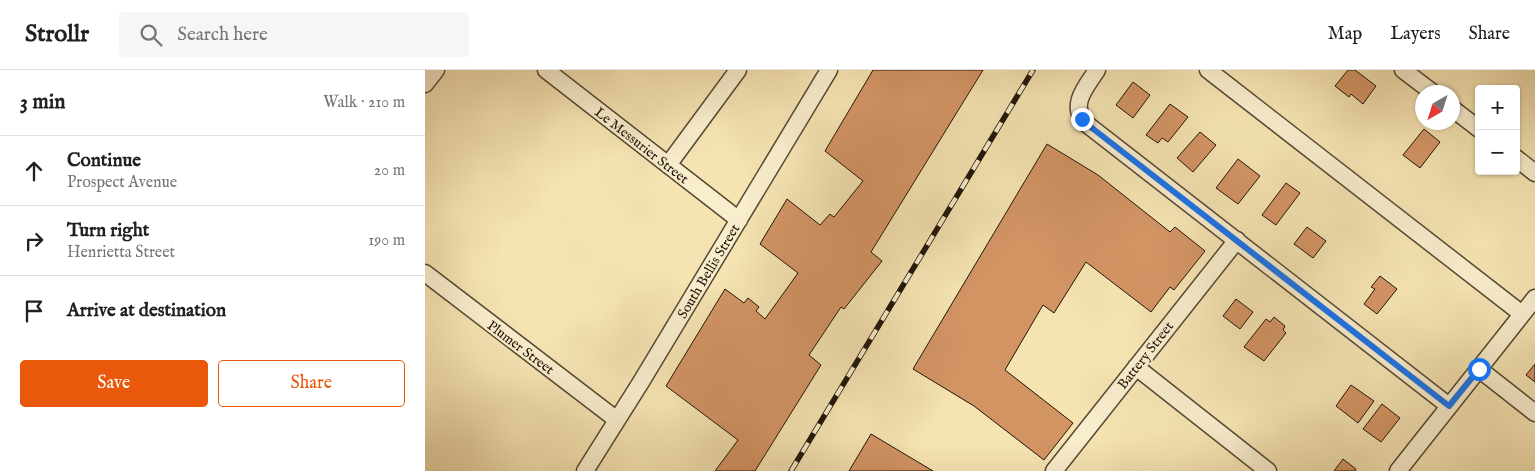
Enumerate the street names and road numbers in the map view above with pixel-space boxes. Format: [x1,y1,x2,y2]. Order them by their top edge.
street label: Le Messurier Street [591,103,692,188]
street label: South Bellis Street [674,221,744,322]
street label: Plumer Street [483,317,558,379]
street label: Battery Street [1114,318,1178,393]

